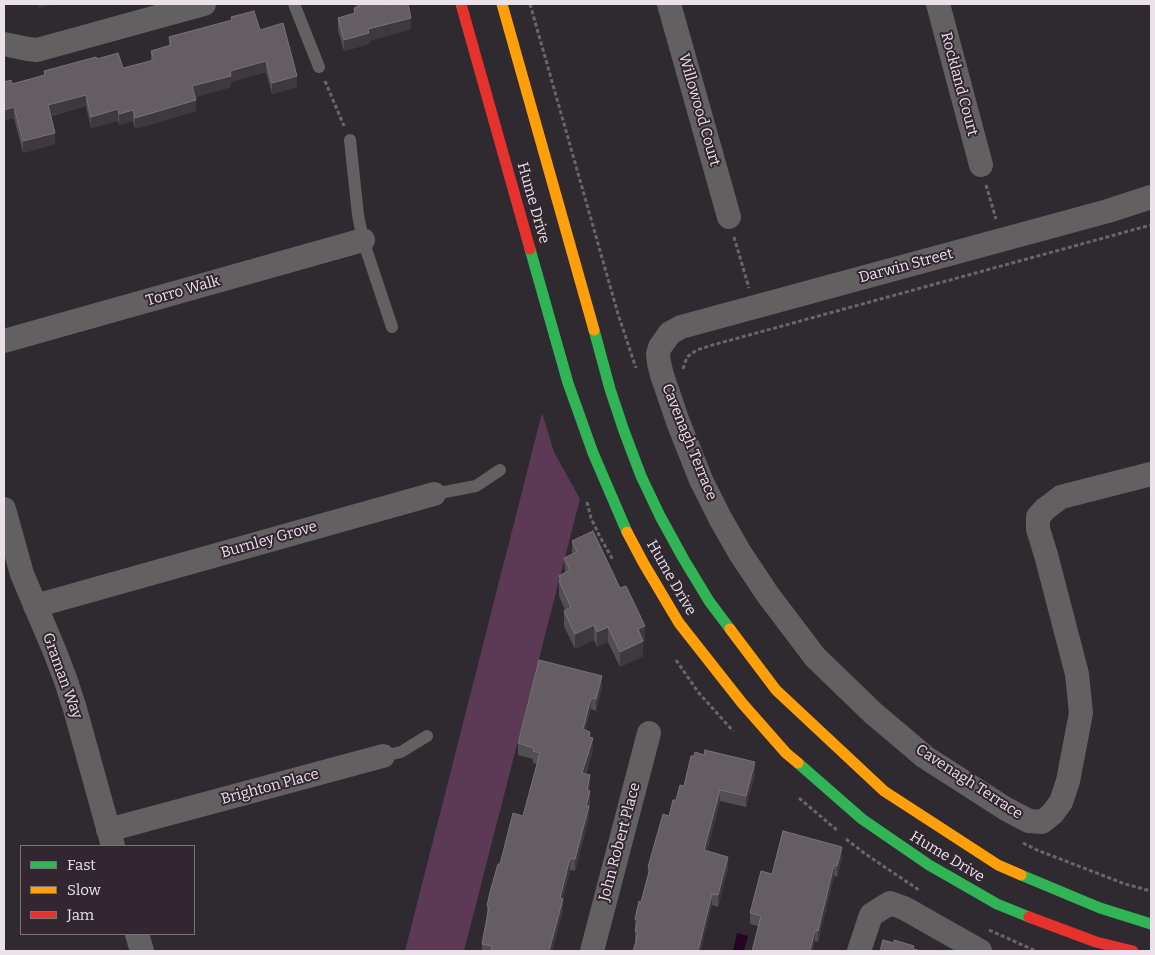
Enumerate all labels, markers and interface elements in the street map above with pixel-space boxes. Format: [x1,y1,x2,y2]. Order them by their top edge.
street label: Rockland Court [936,30,982,138]
street label: Willowood Court [674,52,724,168]
street label: Hume Drive [513,160,553,246]
street label: Darwin Street [857,245,955,287]
street label: Torro Walk [144,272,222,310]
street label: Cavenagh Terrace [657,381,721,503]
street label: Burnley Grove [219,518,319,562]
street label: Hume Drive [642,537,700,619]
street label: Graman Way [38,631,86,721]
street label: Cavenagh Terrace [912,741,1026,823]
street label: Brighton Place [219,765,321,809]
street label: John Robert Place [596,781,644,903]
street label: Hume Drive [906,828,988,886]
legend [20,845,195,935]
text: Fast [67,856,96,874]
text: Slow [67,881,101,899]
text: Jam [67,906,94,924]

